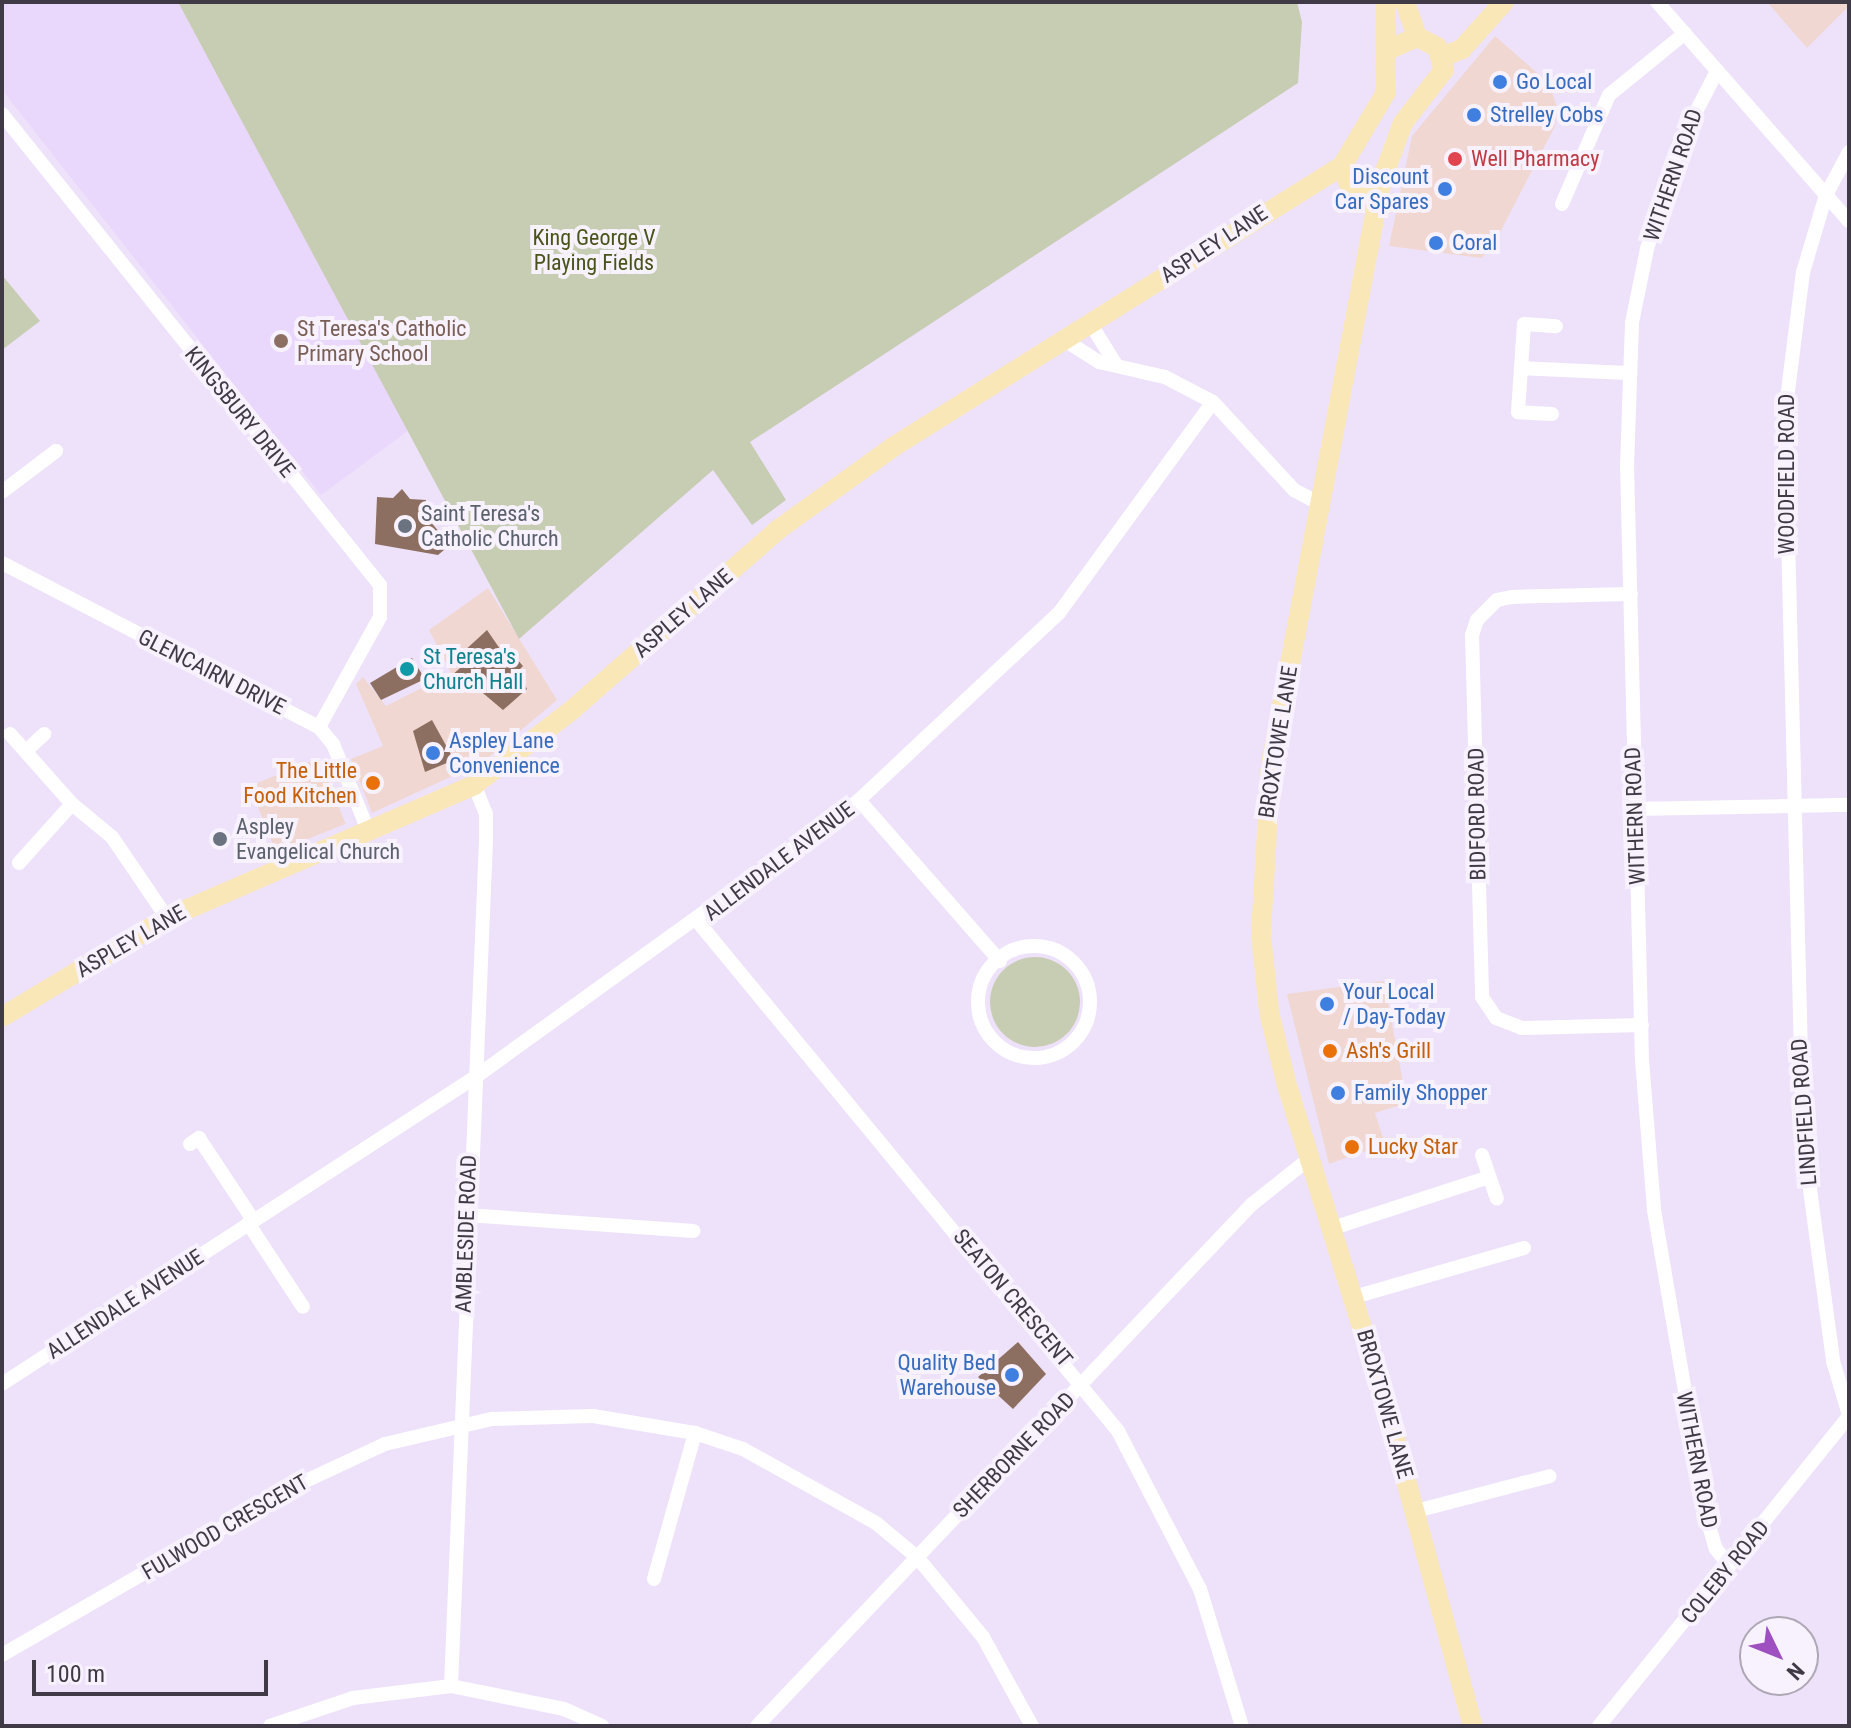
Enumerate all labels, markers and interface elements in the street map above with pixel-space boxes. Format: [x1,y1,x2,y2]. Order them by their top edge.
place label: Go Local [1516,69,1592,95]
marker: Go Local [1491,73,1509,91]
place label: Strelley Cobs [1490,102,1604,128]
street label: WITHERN ROAD [1638,105,1708,245]
marker: Strelley Cobs [1465,106,1483,124]
place label: Well Pharmacy [1471,146,1599,172]
marker: Well Pharmacy [1446,150,1464,168]
place label: Discount Car Spares [1335,163,1429,214]
marker: Discount Car Spares [1436,180,1454,198]
street label: ASPLEY LANE [1156,200,1272,288]
park label: King George V Playing Fields [533,224,655,276]
place label: Coral [1452,230,1497,256]
marker: Coral [1427,234,1445,252]
place label: St Teresa's Catholic Primary School [297,315,467,366]
marker: St Teresa's Catholic Primary School [272,332,290,350]
street label: KINGSBURY DRIVE [179,341,301,483]
street label: WOODFIELD ROAD [1774,394,1800,554]
place label: Saint Teresa's Catholic Church [421,500,559,552]
marker: Saint Teresa's Catholic Church [396,517,414,535]
street label: ASPLEY LANE [628,563,738,663]
street label: GLENCAIRN DRIVE [134,623,290,721]
place label: St Teresa's Church Hall [423,643,523,694]
marker: St Teresa's Church Hall [398,660,416,678]
street label: BROXTOWE LANE [1253,664,1303,820]
place label: Aspley Lane Convenience [449,727,560,778]
marker: Aspley Lane Convenience [424,744,442,762]
street label: WITHERN ROAD [1619,746,1651,886]
street label: BIDFORD ROAD [1463,747,1491,881]
place label: The Little Food Kitchen [243,757,357,808]
marker: The Little Food Kitchen [364,774,382,792]
street label: ALLENDALE AVENUE [699,796,859,926]
place label: Aspley Evangelical Church [236,813,400,864]
marker: Aspley Evangelical Church [211,830,229,848]
street label: ASPLEY LANE [71,899,191,983]
place label: Your Local / Day-Today [1343,978,1446,1030]
marker: Your Local / Day-Today [1318,995,1336,1013]
place label: Ash's Grill [1346,1038,1431,1064]
street label: LINDFIELD ROAD [1786,1038,1822,1186]
marker: Ash's Grill [1321,1042,1339,1060]
place label: Family Shopper [1354,1080,1487,1106]
marker: Family Shopper [1329,1084,1347,1102]
place label: Lucky Star [1368,1134,1458,1160]
marker: Lucky Star [1343,1138,1361,1156]
street label: AMBLESIDE ROAD [450,1155,482,1313]
street label: SEATON CRESCENT [948,1224,1078,1372]
street label: ALLENDALE AVENUE [42,1243,208,1365]
street label: BROXTOWE LANE [1351,1326,1419,1482]
place label: Quality Bed Warehouse [898,1349,996,1400]
marker: Quality Bed Warehouse [1003,1366,1021,1384]
street label: SHERBORNE ROAD [948,1387,1080,1523]
street label: WITHERN ROAD [1671,1390,1723,1530]
street label: FULWOOD CRESCENT [137,1469,313,1585]
street label: COLEBY ROAD [1675,1515,1775,1629]
north arrow [1739,1616,1819,1696]
scale bar [36,1644,272,1694]
text: N [1782,1658,1809,1685]
text: 100 m [46,1660,105,1688]

